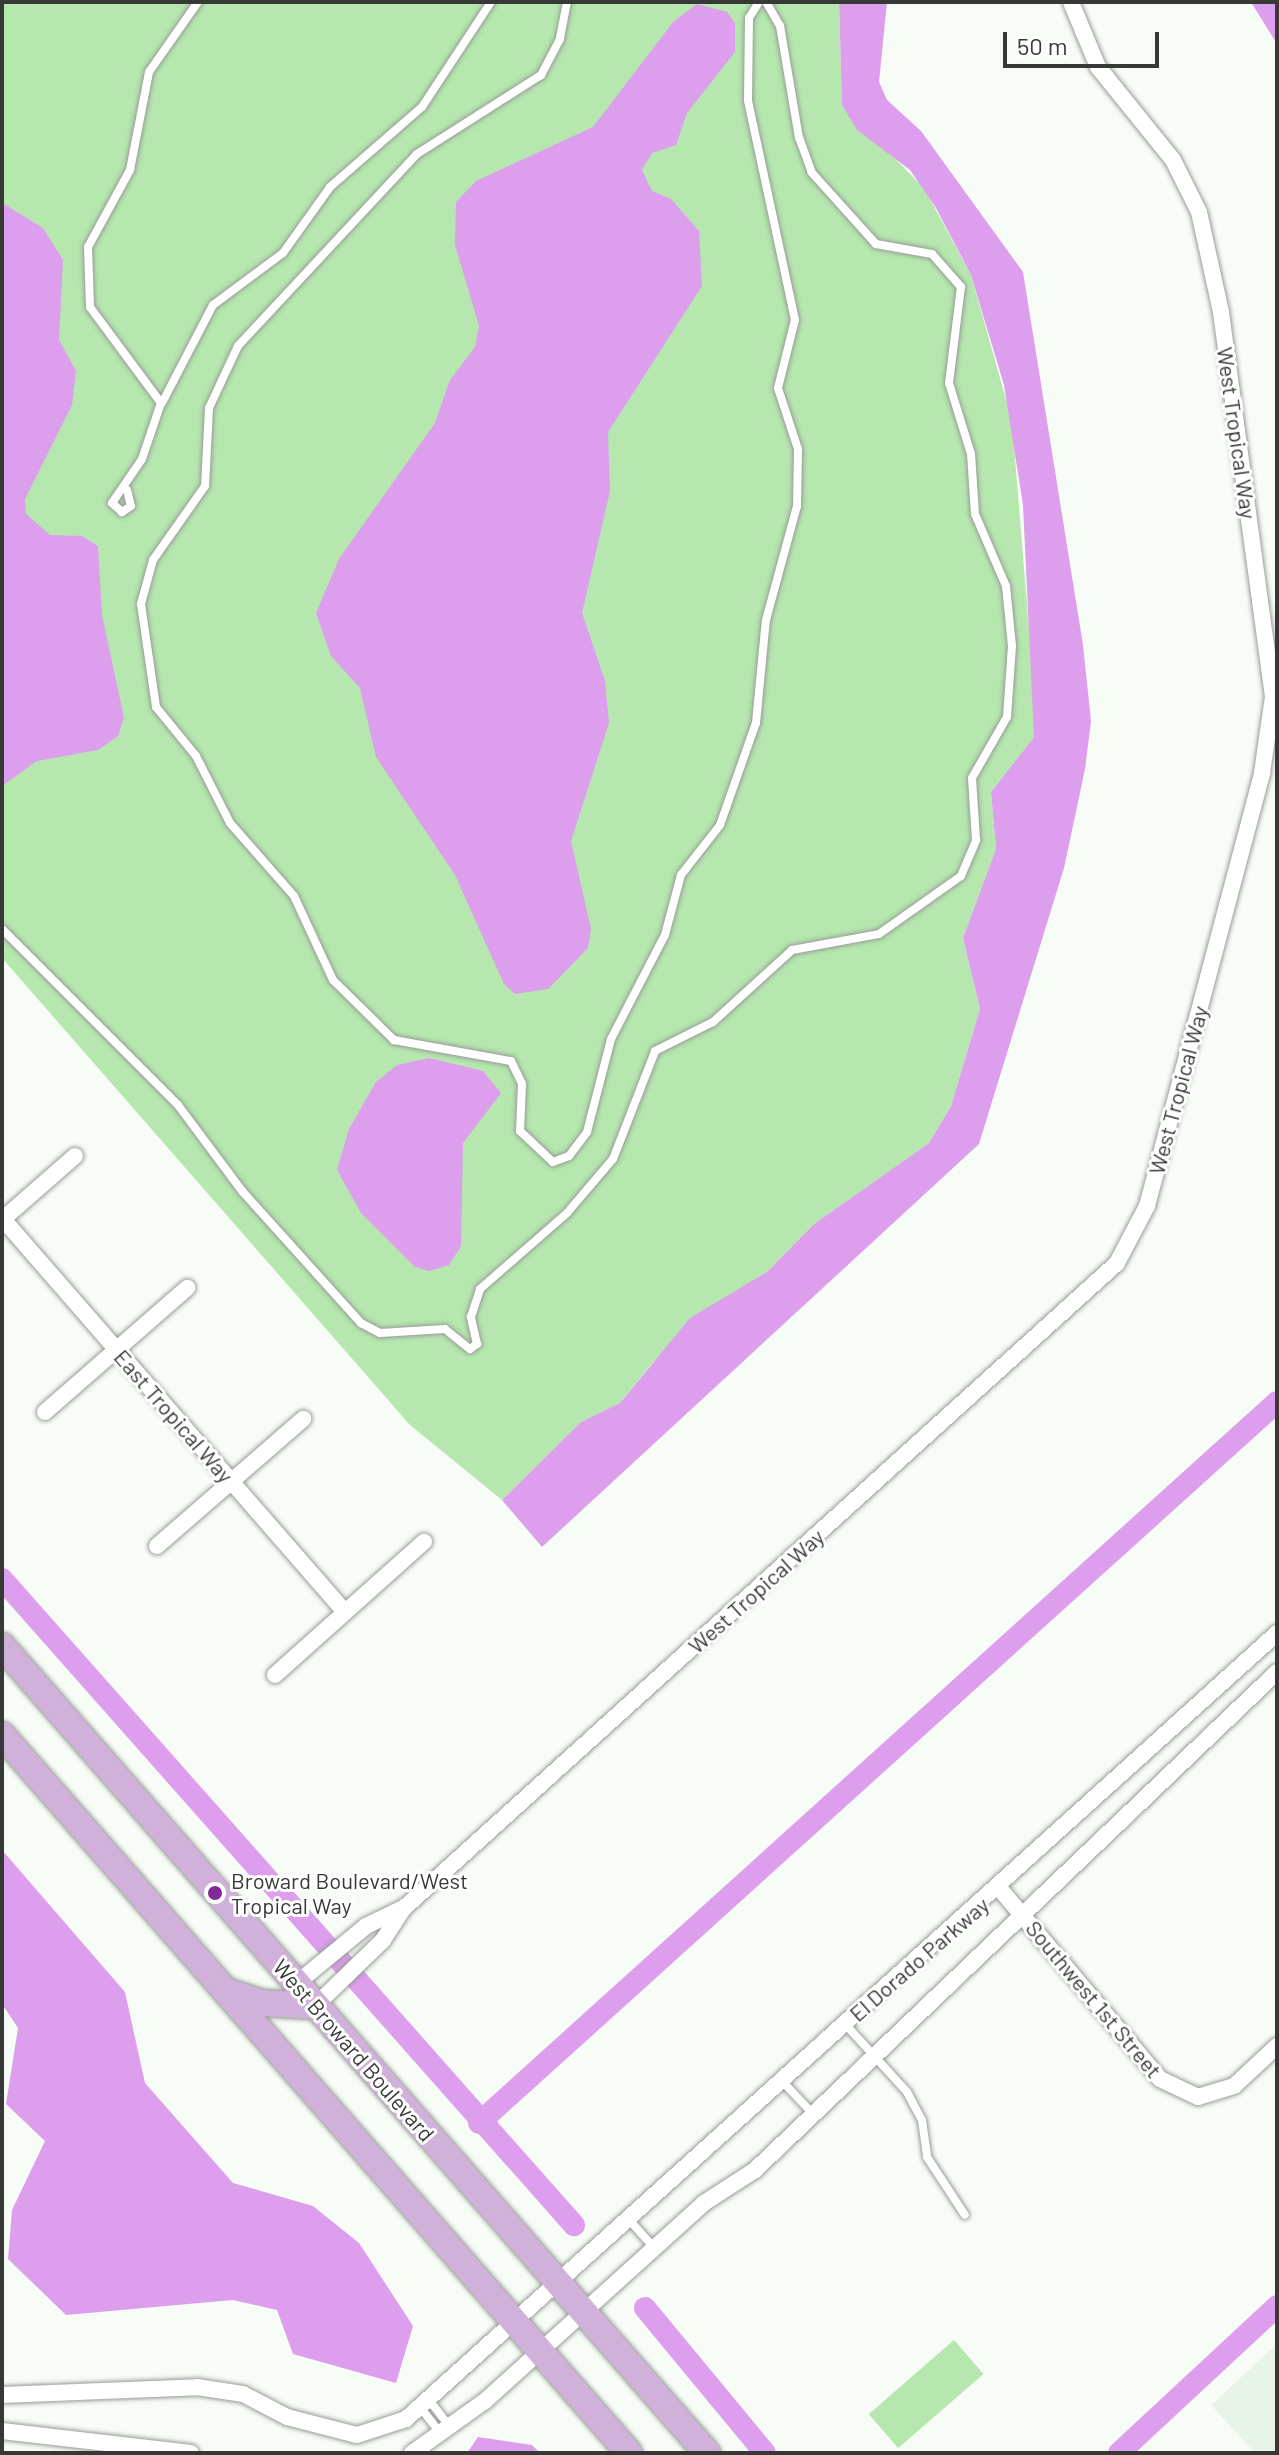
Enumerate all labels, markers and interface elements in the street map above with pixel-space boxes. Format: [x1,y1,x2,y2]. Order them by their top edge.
scale bar [1007,16,1163,66]
text: 50 m [1017,31,1068,60]
street label: West Tropical Way [1212,345,1262,521]
street label: West Tropical Way [1143,1003,1213,1177]
street label: East Tropical Way [109,1344,239,1488]
street label: West Tropical Way [683,1523,829,1659]
place label: Broward Boulevard/West Tropical Way [231,1867,468,1918]
marker: Broward Boulevard/West Tropical Way [206,1884,224,1902]
street label: El Dorado Parkway [844,1891,994,2027]
street label: Southwest 1st Street [1021,1915,1167,2083]
street label: West Broward Boulevard [268,1954,440,2146]

